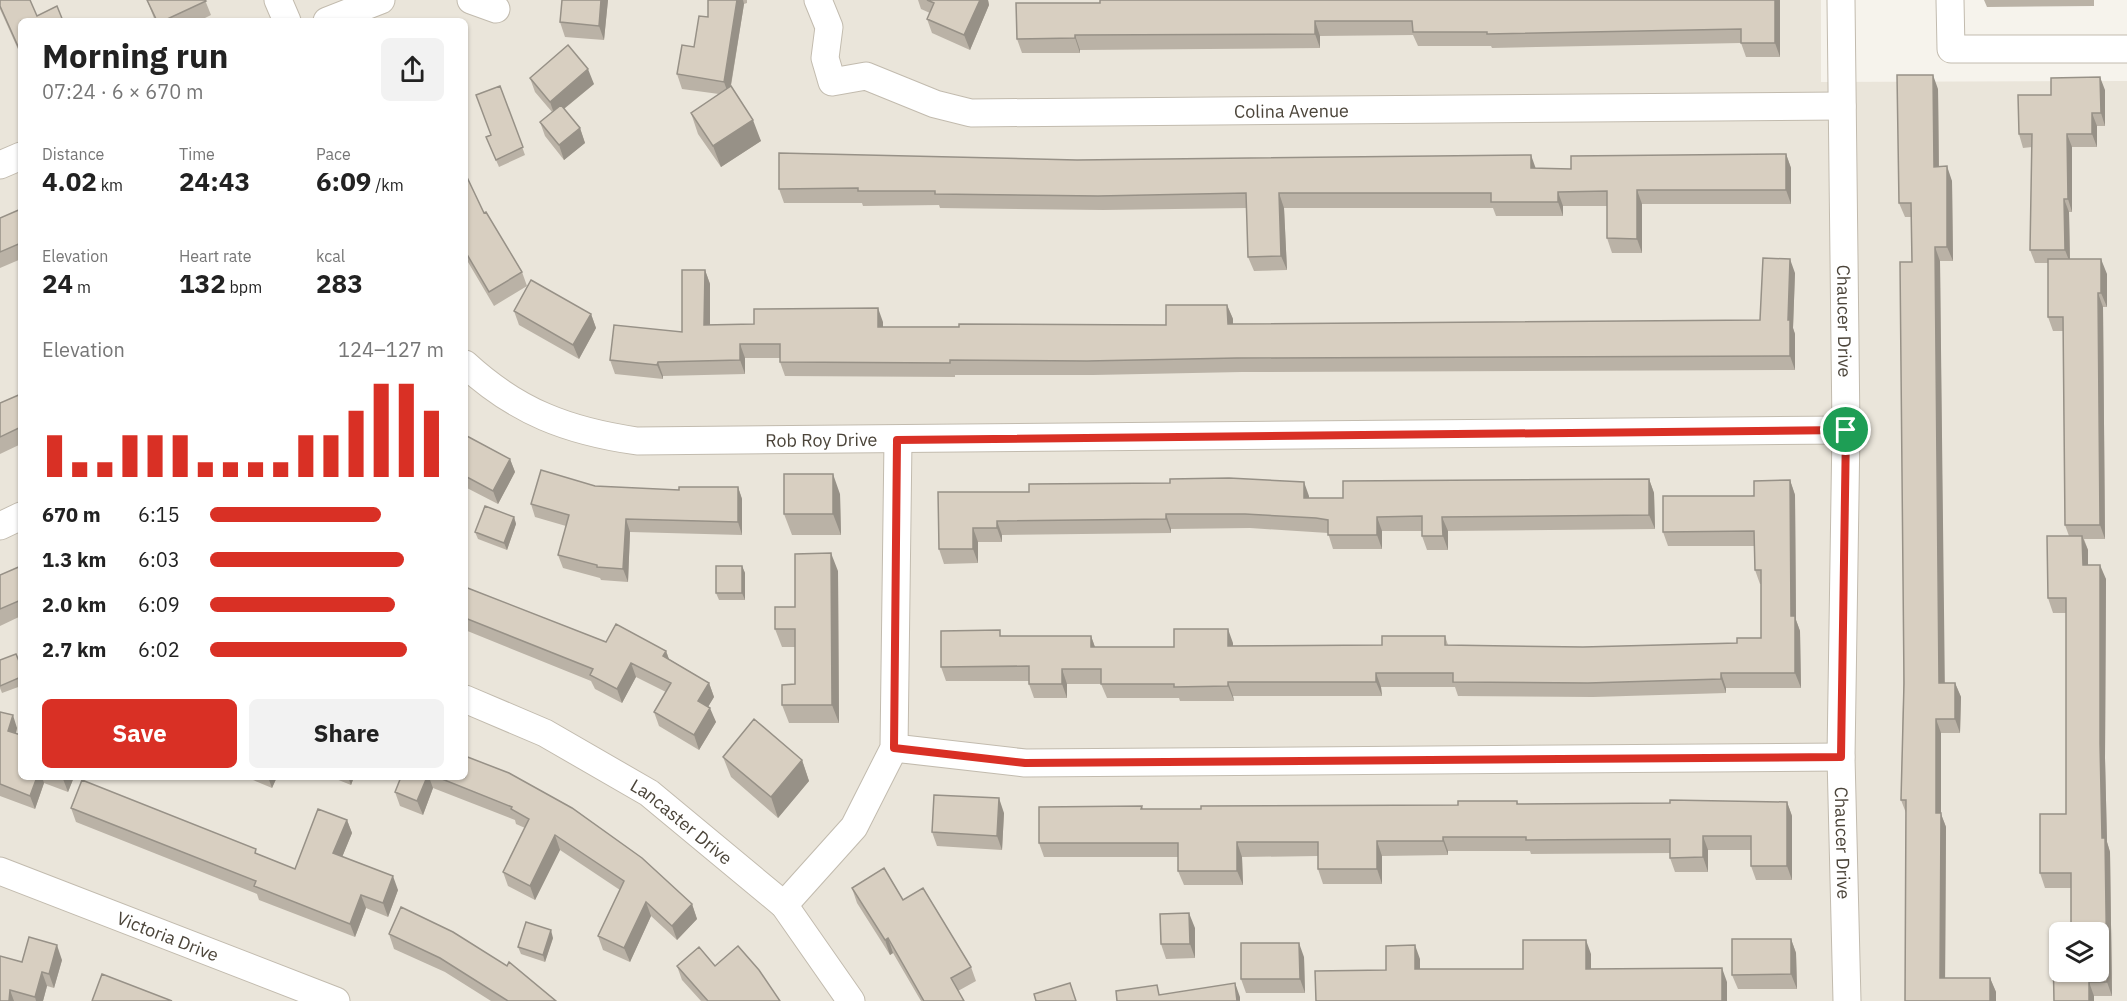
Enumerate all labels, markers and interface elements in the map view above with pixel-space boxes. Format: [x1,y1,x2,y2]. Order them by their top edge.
text: Morning run [42,34,228,77]
button: share [381,38,444,101]
text: 07:24 · 6 × 670 m [42,78,203,105]
street label: Colina Avenue [1234,98,1349,122]
text: Distance [42,144,104,164]
text: Time [179,144,215,164]
text: Pace [316,144,351,164]
text: 4.02 [42,164,97,198]
text: 24:43 [179,164,250,198]
text: 6:09 [316,164,371,198]
text: km [97,175,123,195]
text: /km [371,175,404,195]
text: Elevation [42,246,108,266]
text: Heart rate [179,246,252,266]
text: kcal [316,246,345,266]
street label: Chaucer Drive [1833,264,1857,378]
text: 24 [42,266,73,300]
text: 132 [179,266,226,300]
text: 283 [316,266,363,300]
text: m [73,277,91,297]
text: bpm [226,277,262,297]
text: Elevation [42,336,125,363]
text: 124–127 m [338,336,444,363]
pin [1820,404,1871,455]
icon: arrive [1829,413,1862,446]
street label: Rob Roy Drive [765,427,878,451]
text: 670 m [42,501,101,528]
text: 6:15 [138,501,180,528]
text: 1.3 km [42,546,106,573]
text: 6:03 [138,546,180,573]
text: 2.0 km [42,591,106,618]
text: 6:09 [138,591,180,618]
text: 2.7 km [42,636,106,663]
text: 6:02 [138,636,180,663]
button: Save [42,699,237,768]
button: Share [249,699,444,768]
street label: Lancaster Drive [626,773,738,869]
street label: Chaucer Drive [1830,786,1856,900]
street label: Victoria Drive [114,906,222,966]
map controls [2049,922,2109,982]
button: layers [2049,922,2109,982]

